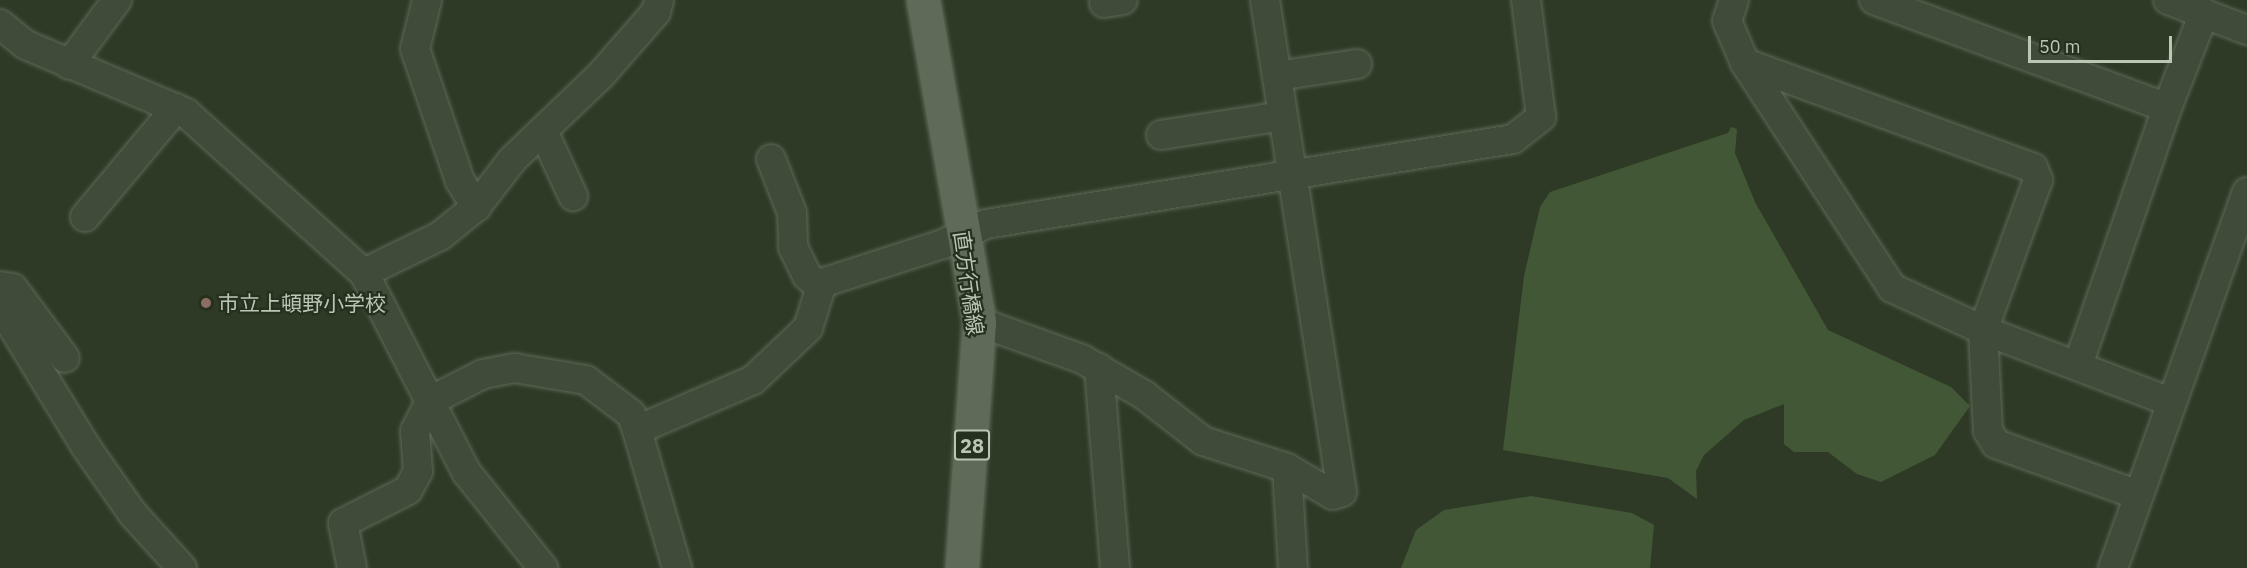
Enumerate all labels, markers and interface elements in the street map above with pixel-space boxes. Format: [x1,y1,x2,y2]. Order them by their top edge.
scale bar [2031,24,2175,62]
text: 50 m [2039,35,2081,58]
street label: 直方行橋線 [949,229,989,337]
place label: 市立上頓野小学校 [218,290,386,316]
marker: 市立上頓野小学校 [199,296,213,310]
road number: 28 [954,428,990,462]

